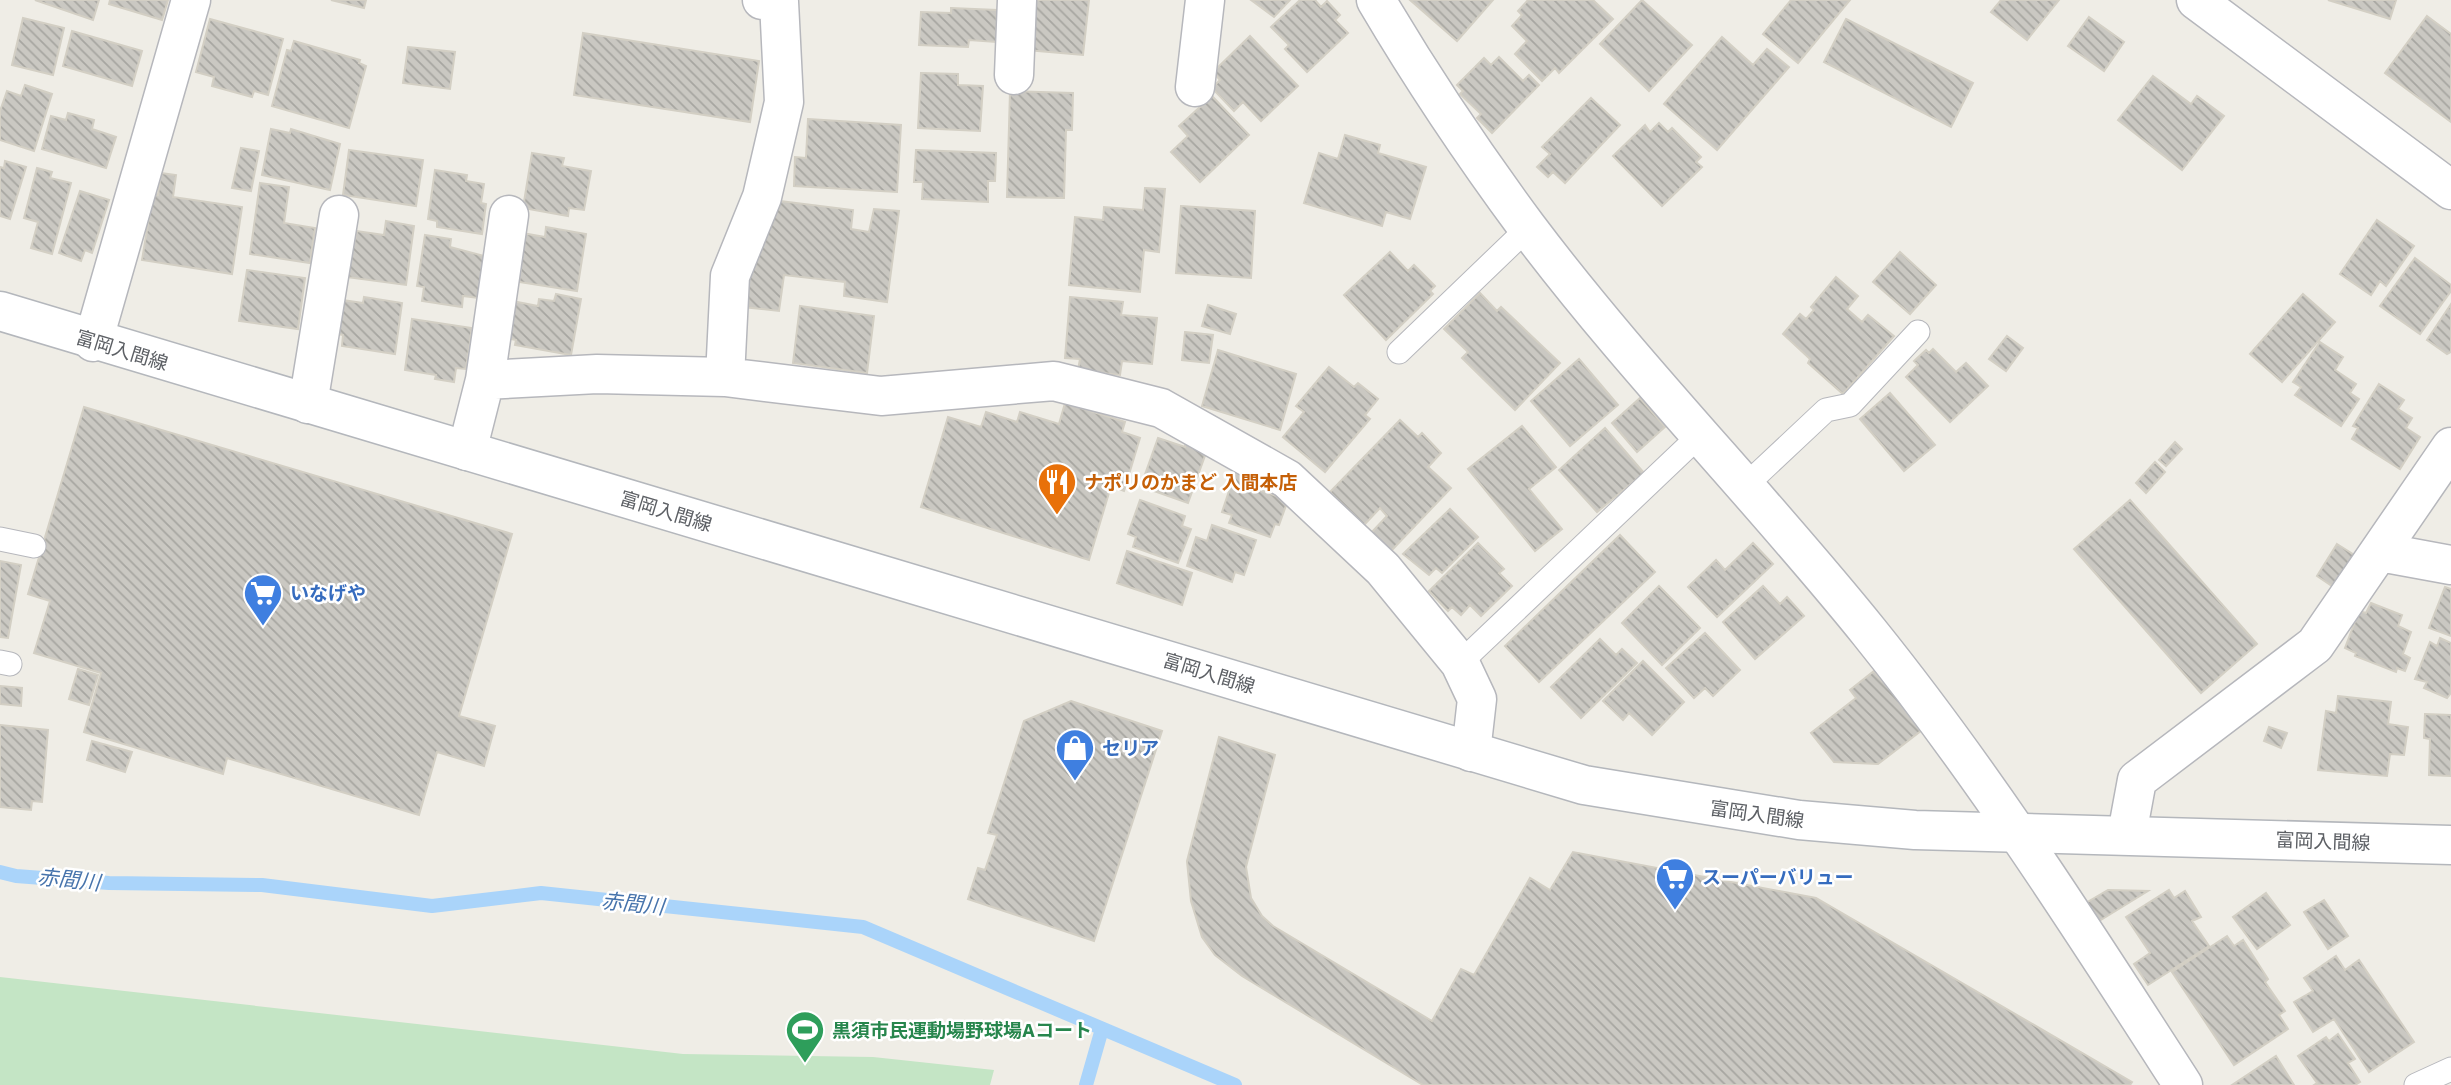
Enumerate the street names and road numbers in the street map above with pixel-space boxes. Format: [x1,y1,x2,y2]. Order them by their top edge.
street label: 富岡入間線 [73,325,171,375]
street label: 富岡入間線 [617,486,715,536]
street label: 富岡入間線 [1160,648,1258,698]
street label: 富岡入間線 [1708,796,1806,832]
street label: 富岡入間線 [2275,827,2371,855]

